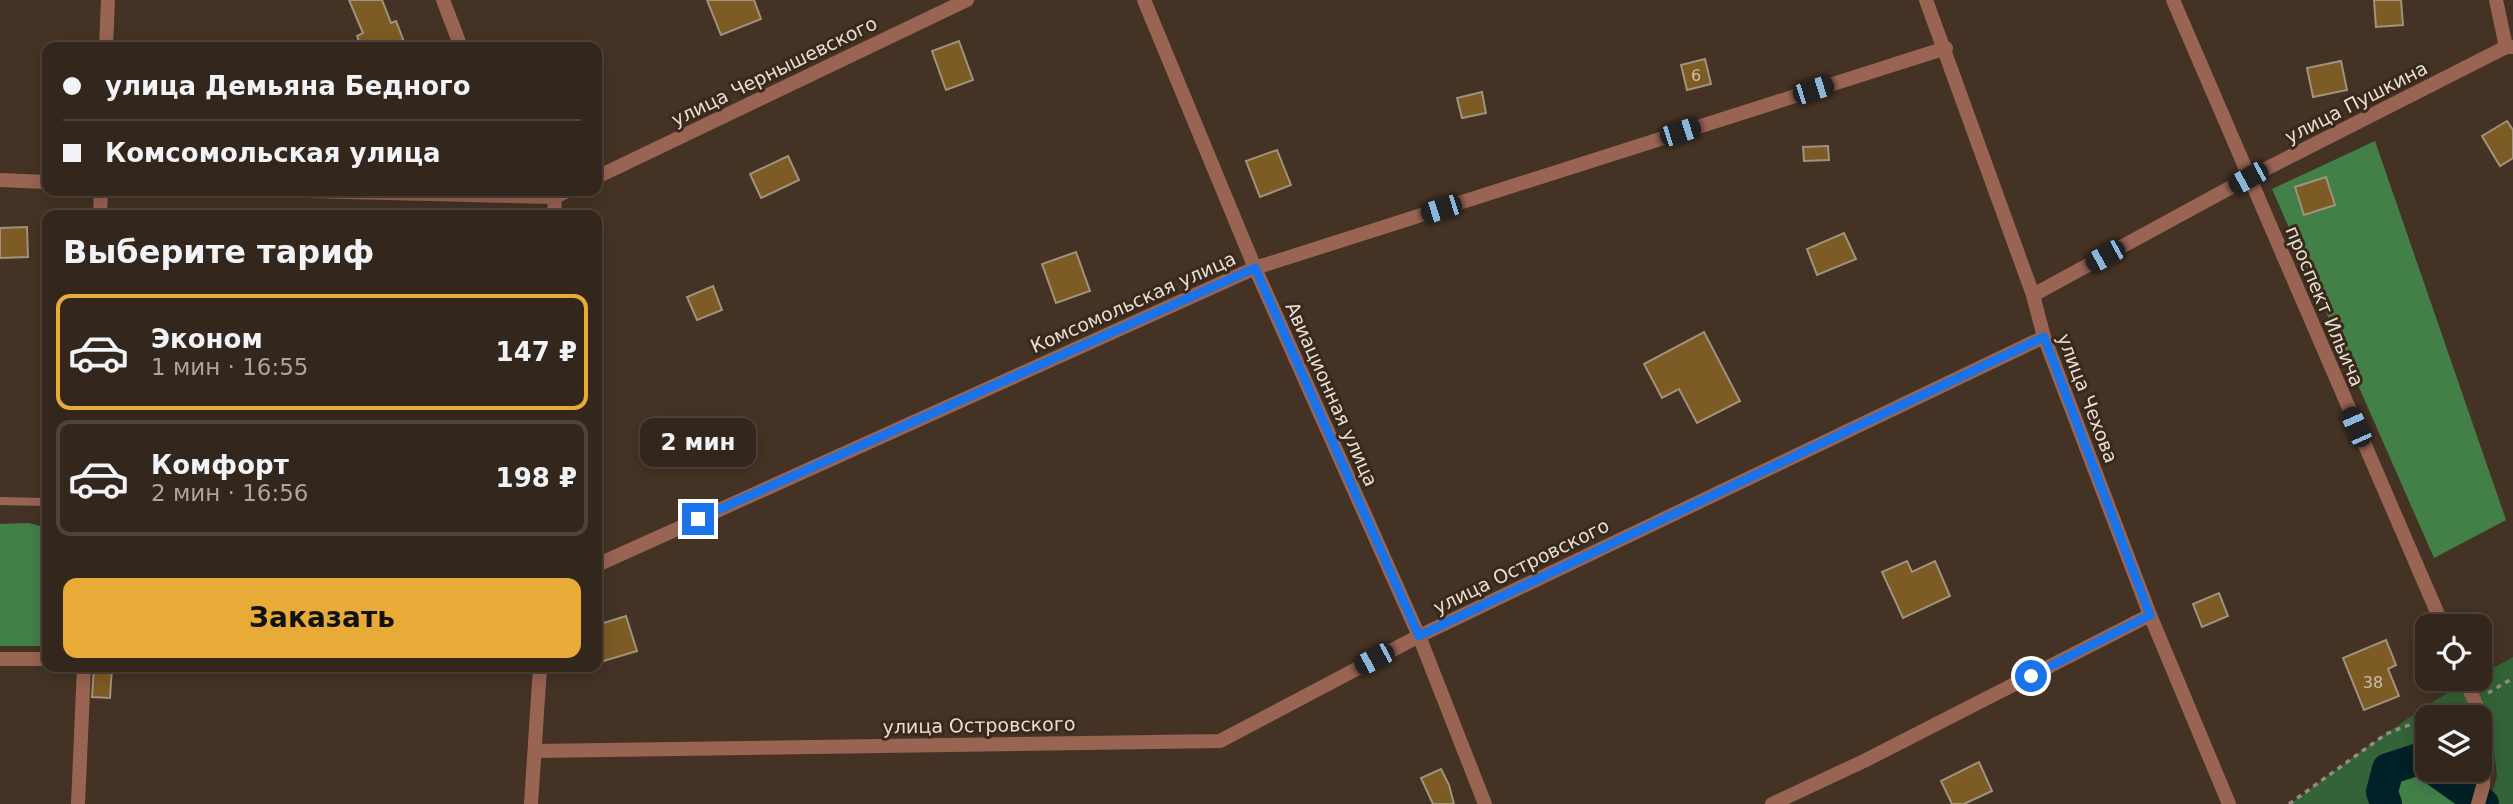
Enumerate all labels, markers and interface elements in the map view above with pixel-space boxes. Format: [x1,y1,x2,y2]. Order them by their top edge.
street label: улица Чернышевского [668,12,880,130]
street label: улица Пушкина [2281,57,2431,147]
house number: 6 [1691,66,1701,85]
text: улица Демьяна Бедного [105,71,471,101]
car [1790,74,1837,106]
car [1657,116,1704,148]
text: Комсомольская улица [105,138,441,168]
car [2225,159,2272,197]
car [1418,193,1465,225]
street label: проспект Ильича [2281,223,2369,389]
text: Выберите тариф [63,233,374,271]
car [2082,237,2129,275]
street label: Комсомольская улица [1027,247,1239,357]
street label: Авиационная улица [1281,298,1383,490]
icon: car [67,321,130,384]
text: Эконом [151,324,263,354]
street label: улица Чехова [2053,330,2123,466]
text: 147 ₽ [496,337,577,367]
text: 1 мин · 16:55 [151,354,309,380]
car [2338,404,2375,450]
callout: 2 мин [640,418,756,466]
text: 2 мин [661,429,735,455]
icon: car [67,447,130,510]
text: Комфорт [151,450,289,480]
text: 198 ₽ [496,463,577,493]
text: 2 мин · 16:56 [151,480,309,506]
route end [682,503,714,535]
street label: улица Островского [1430,514,1612,618]
button: Заказать [63,578,581,658]
map controls [2415,614,2492,782]
button: locate [2415,614,2492,691]
car [1351,640,1398,678]
route start [2015,660,2047,692]
house number: 38 [2363,673,2383,692]
button: layers [2415,705,2492,782]
street label: улица Островского [882,712,1076,738]

